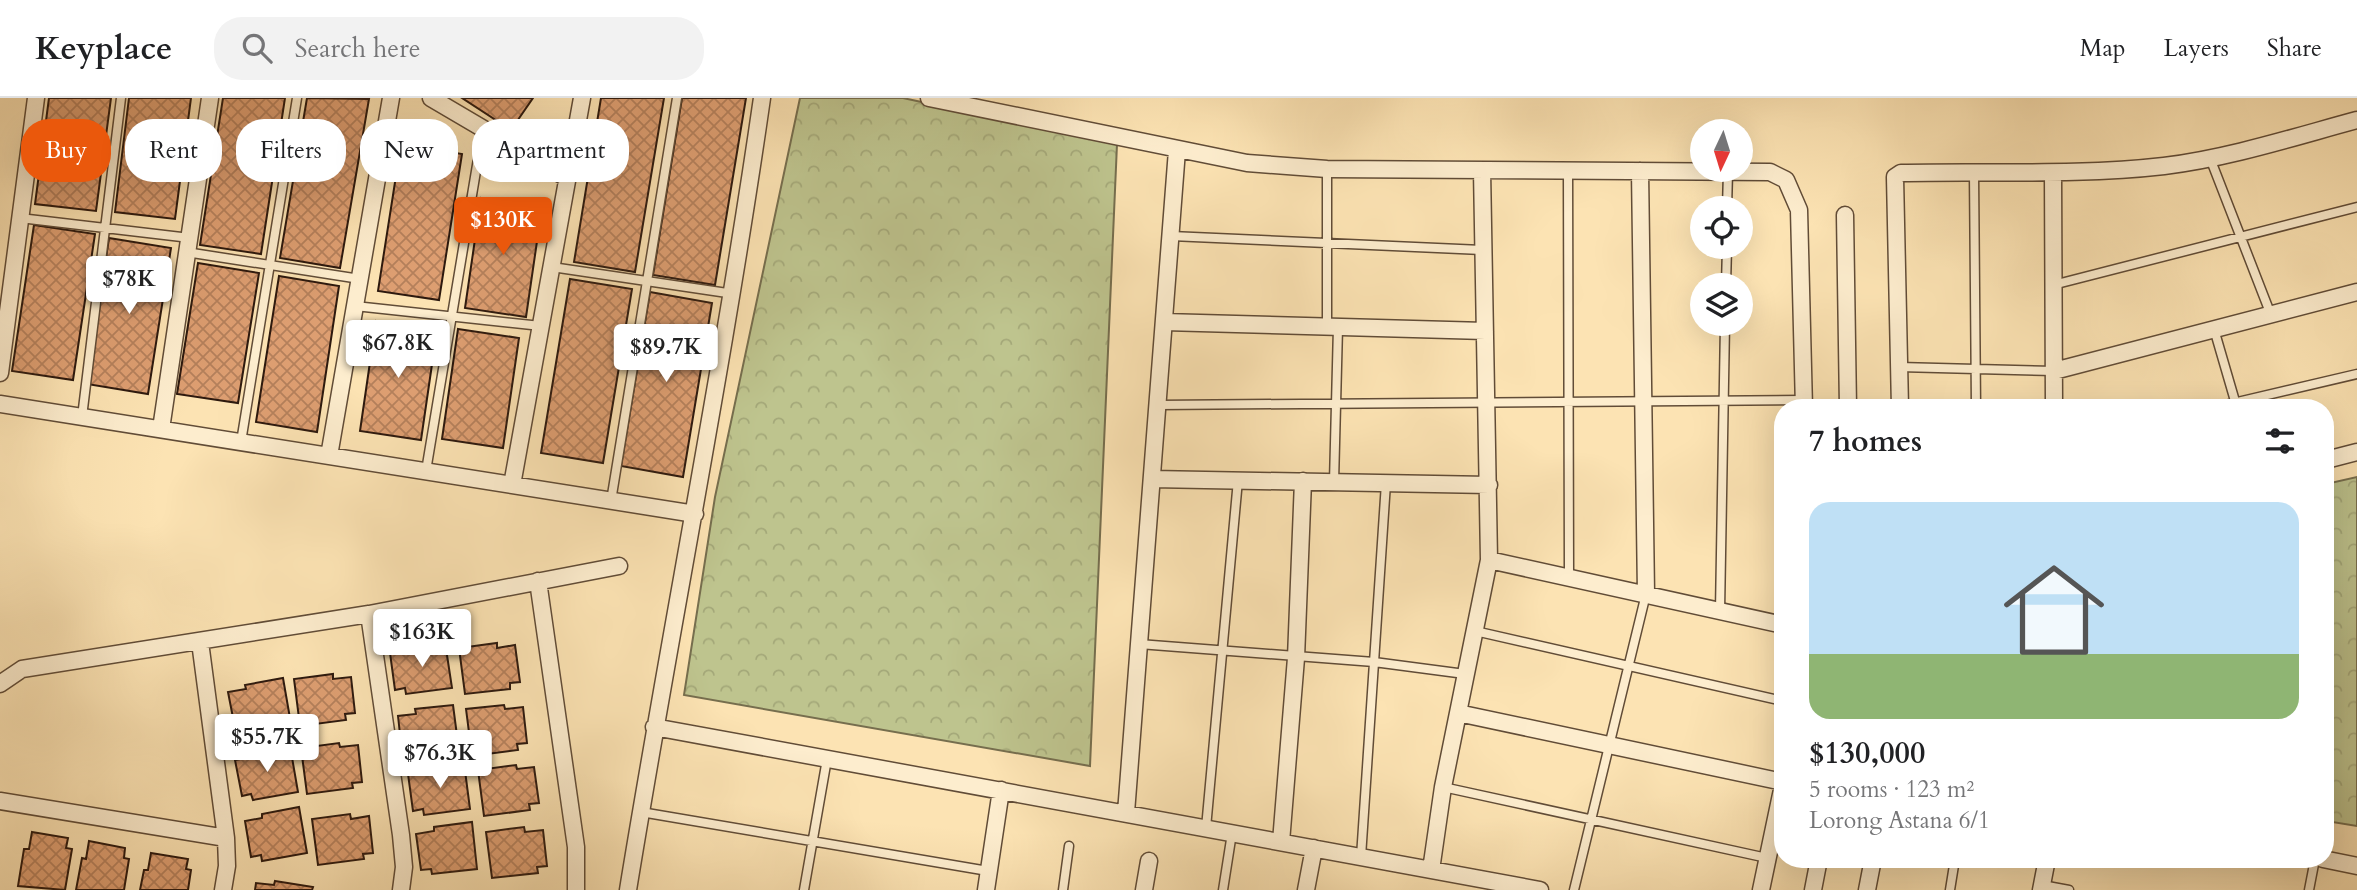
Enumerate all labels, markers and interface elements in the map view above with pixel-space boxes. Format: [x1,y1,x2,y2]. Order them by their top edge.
search box [214,17,704,80]
text: Keyplace [35,26,172,71]
icon: search [238,29,276,67]
text: Search here [294,31,420,66]
text: Map [2080,32,2126,65]
text: Layers [2164,32,2229,65]
text: Share [2267,32,2322,65]
chip: Buy [21,119,111,182]
chip: Rent [125,119,222,182]
chip: Filters [236,119,346,182]
chip: New [360,119,458,182]
chip: Apartment [472,119,629,182]
north arrow [1690,119,1754,182]
map controls [1690,119,1753,336]
button: locate [1690,196,1753,259]
pin: $130K [454,198,552,257]
text: $130K [470,204,536,235]
pin: $78K [88,256,170,316]
text: $78K [102,263,156,294]
button: layers [1690,273,1753,336]
pin: $67.8K [341,320,455,380]
pin: $89.7K [609,324,723,384]
text: $67.8K [362,327,434,358]
text: $89.7K [630,331,702,362]
text: 7 homes [1809,421,1922,462]
icon: filters [2261,422,2299,460]
icon: home [1991,547,2117,673]
pin: $163K [373,610,471,669]
text: $163K [389,616,455,647]
pin: $55.7K [210,714,324,774]
text: $55.7K [231,721,303,752]
pin: $76.3K [383,730,497,790]
text: $130,000 [1809,733,1925,774]
text: $76.3K [404,737,476,768]
text: 5 rooms · 123 m² [1809,774,1974,805]
text: Lorong Astana 6/1 [1809,805,1990,836]

